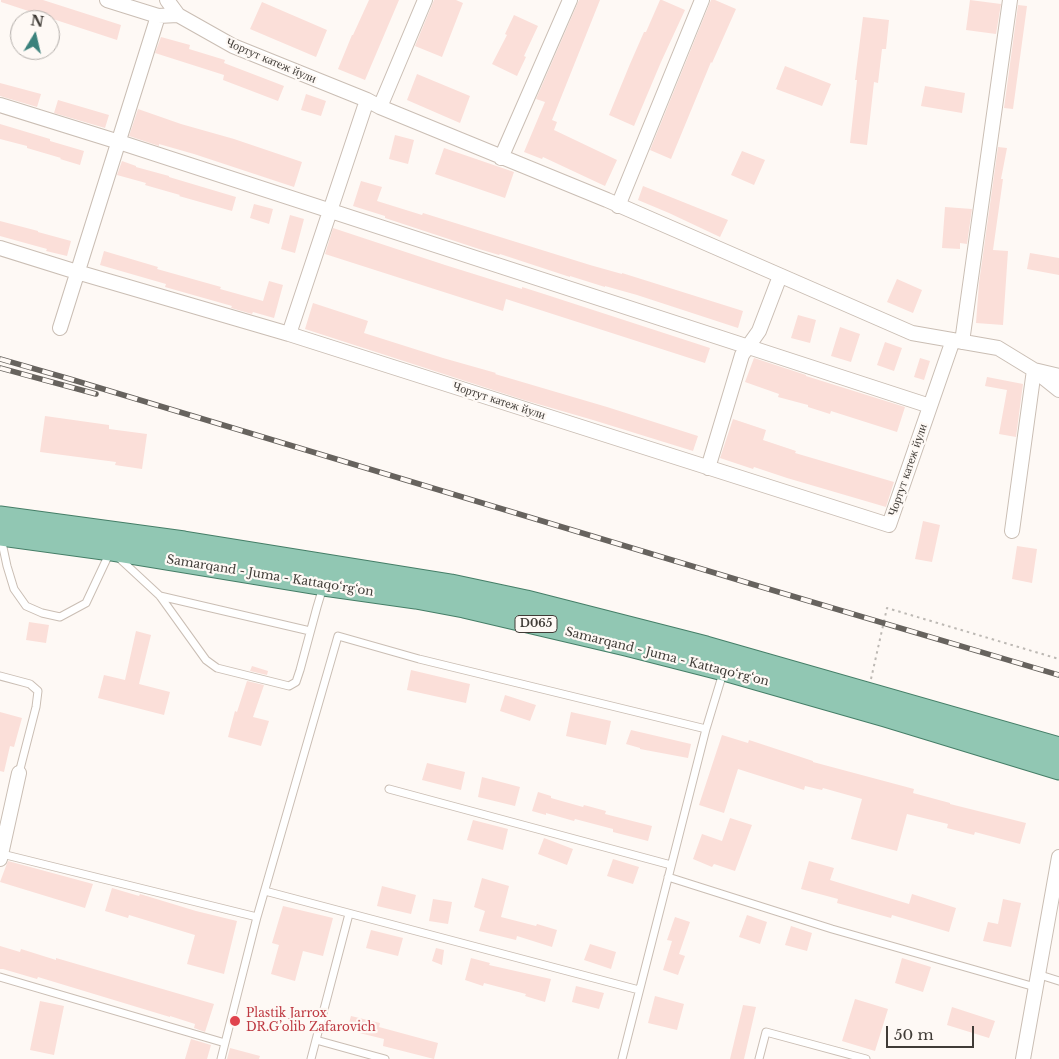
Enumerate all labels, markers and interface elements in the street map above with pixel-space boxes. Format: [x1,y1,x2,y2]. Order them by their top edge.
north arrow [10,10,60,60]
text: N [29,11,45,31]
street label: Чортут катеж йули [224,35,318,87]
street label: Чортут катеж йули [451,379,547,423]
street label: Чортут катеж йули [885,422,931,518]
street label: Samarqand - Juma - Kattaqo‘rg‘on [165,553,375,599]
road number: D065 [515,616,557,632]
street label: Samarqand - Juma - Kattaqo‘rg‘on [564,625,770,689]
place label: Plastik Jarrox DR.G’olib Zafarovich [246,1007,376,1035]
marker: Plastik Jarrox DR.G’olib Zafarovich [228,1014,242,1028]
scale bar [889,1016,976,1048]
text: 50 m [894,1025,934,1044]

